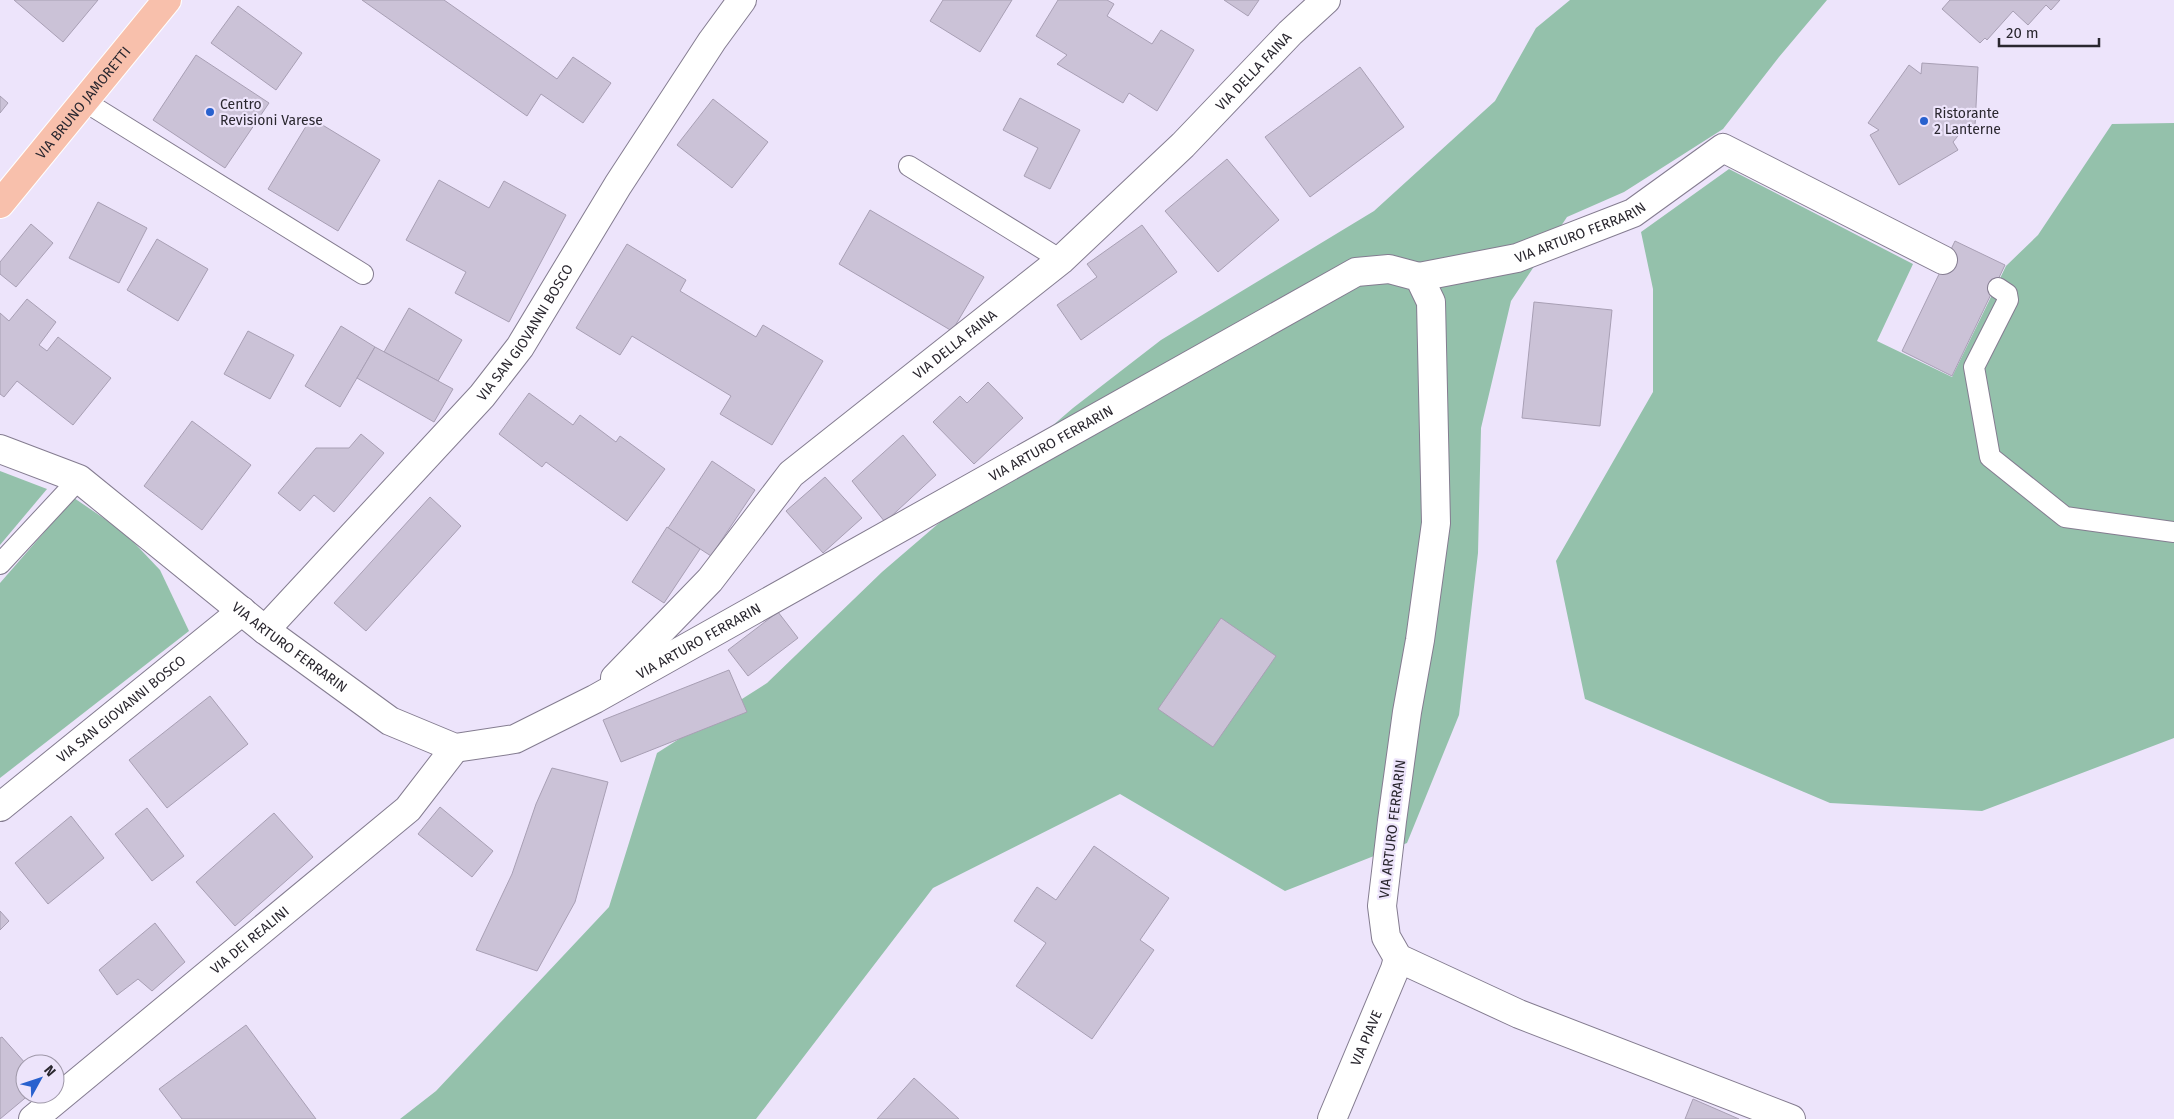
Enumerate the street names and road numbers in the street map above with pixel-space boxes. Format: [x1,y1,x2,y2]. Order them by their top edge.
street label: VIA DELLA FAINA [1212,29,1295,114]
street label: VIA BRUNO JAMORETTI [32,43,134,163]
street label: VIA ARTURO FERRARIN [1513,199,1649,267]
street label: VIA SAN GIOVANNI BOSCO [473,261,577,404]
street label: VIA DELLA FAINA [910,306,1000,383]
street label: VIA ARTURO FERRARIN [986,402,1116,485]
street label: VIA ARTURO FERRARIN [228,599,350,696]
street label: VIA ARTURO FERRARIN [634,600,764,683]
street label: VIA SAN GIOVANNI BOSCO [54,652,189,766]
street label: VIA ARTURO FERRARIN [1376,759,1409,899]
street label: VIA DEI REALINI [207,903,293,978]
street label: VIA PIAVE [1347,1008,1386,1069]

